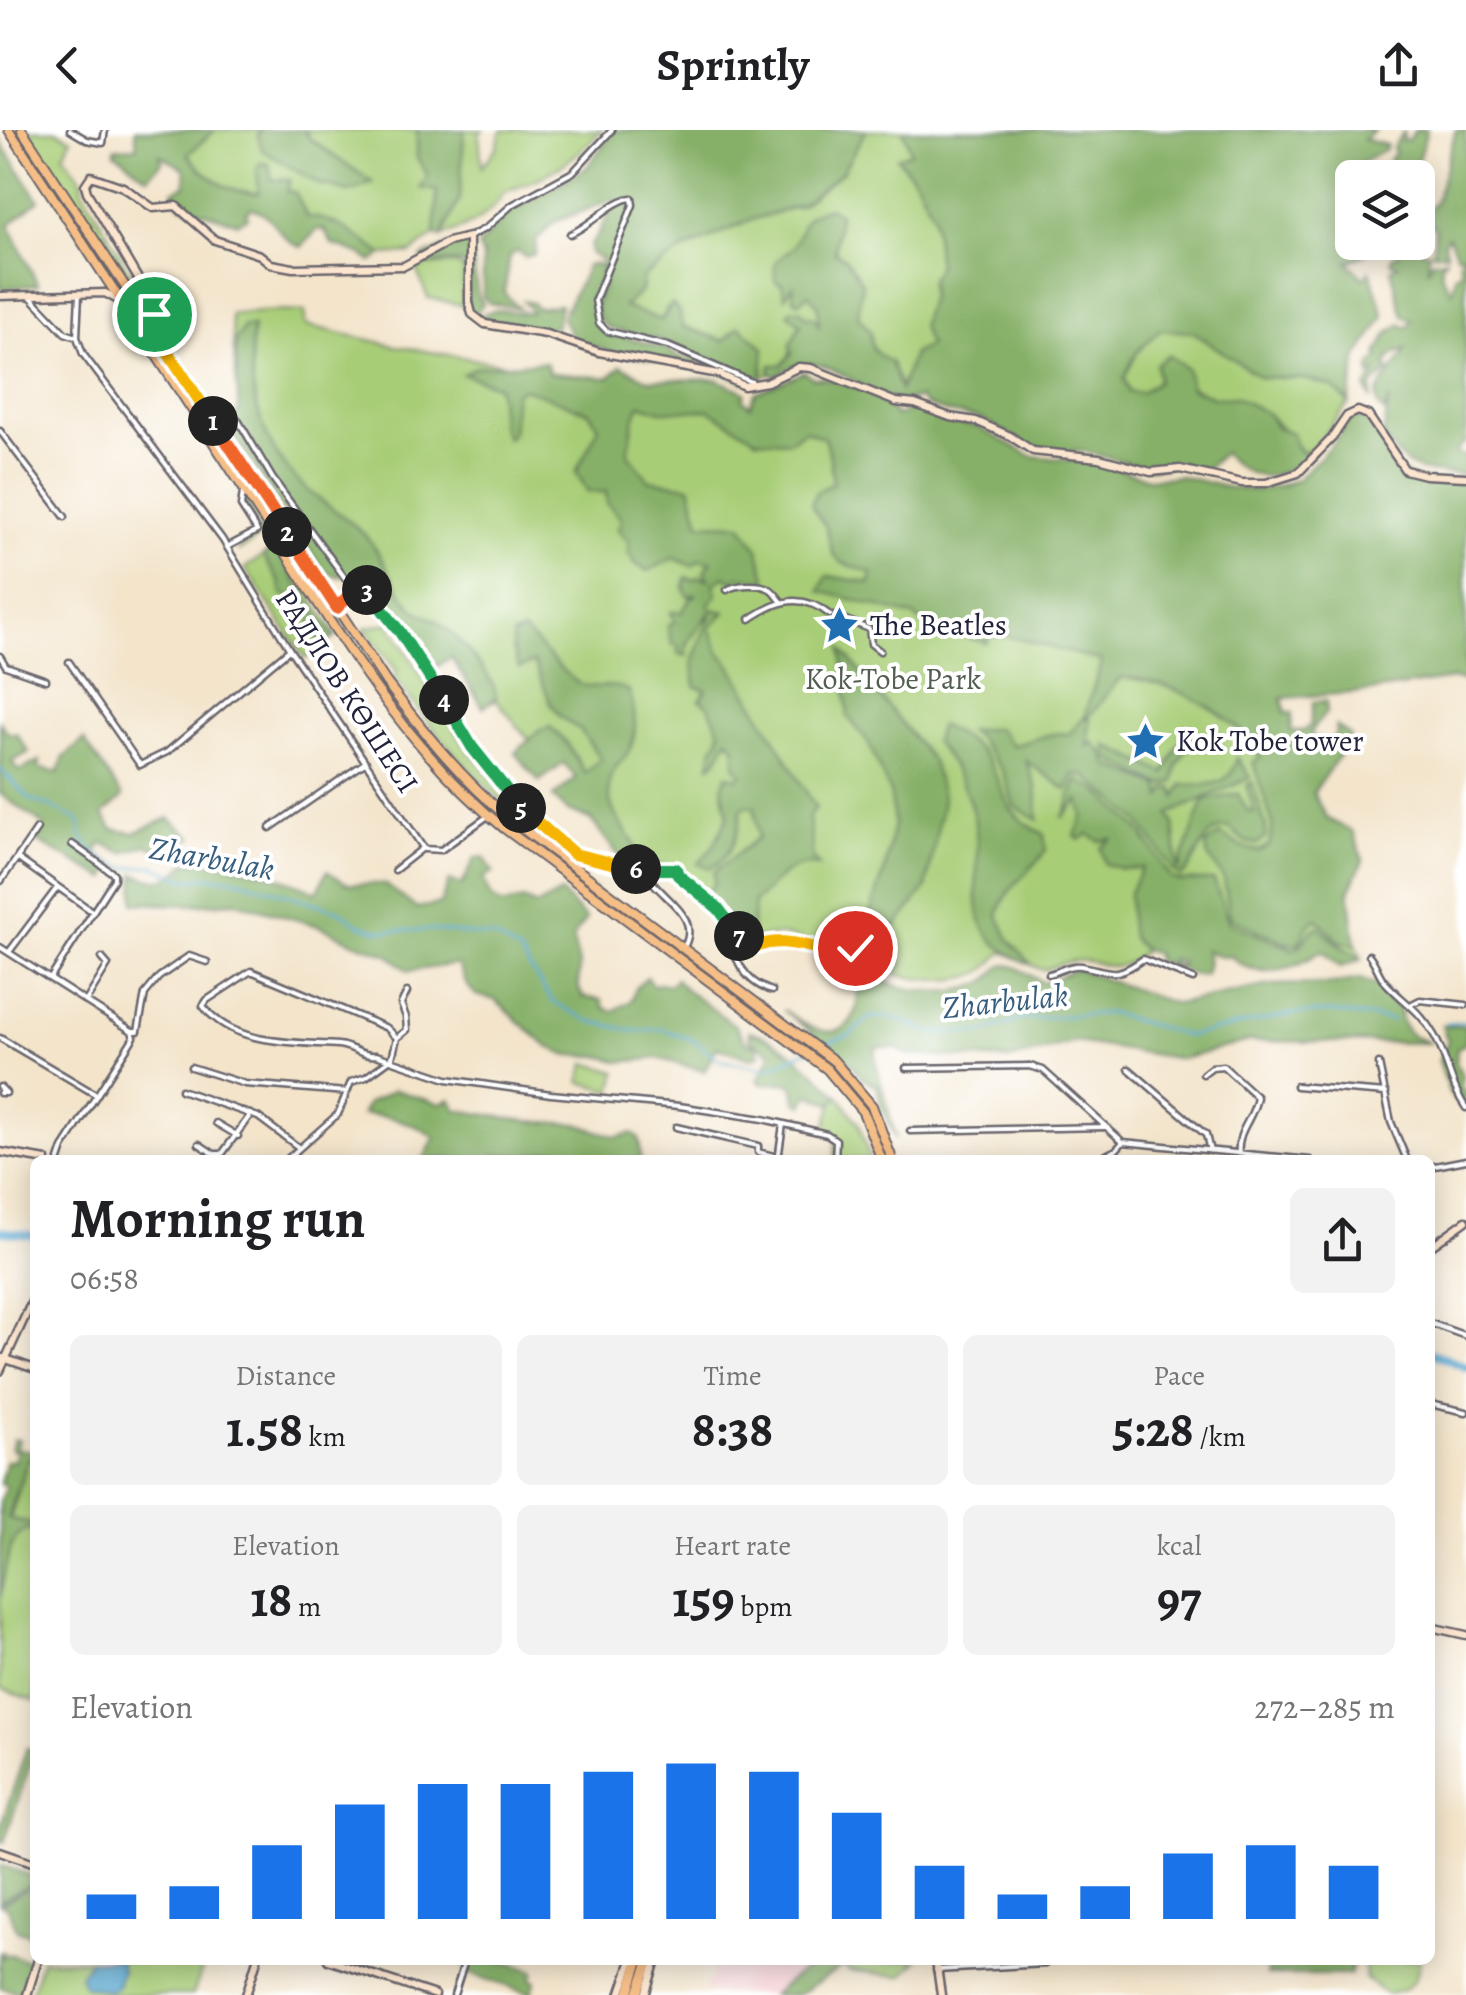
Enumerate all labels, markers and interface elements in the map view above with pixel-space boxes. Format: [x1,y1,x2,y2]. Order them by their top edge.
text: Sprintly [656,34,810,96]
icon: back [40,38,95,93]
icon: share [1371,38,1426,93]
map controls [1335,160,1435,260]
button: layers [1335,160,1435,260]
pin [112,272,197,357]
icon: arrive [127,287,182,342]
pin: 1 [188,396,238,446]
text: 1 [208,402,218,440]
pin: 2 [262,507,312,557]
text: 2 [280,513,294,551]
pin: 3 [342,565,392,615]
text: 3 [361,571,373,609]
street label: РАДЛОВ КӨШЕСІ [266,581,428,801]
place icon: The Beatles [819,604,861,646]
place label: The Beatles [870,605,1007,645]
park label: Kok-Tobe Park [805,659,981,699]
pin: 4 [419,675,469,725]
text: 4 [437,681,451,719]
place icon: Kok Tobe tower [1125,720,1167,762]
place label: Kok Tobe tower [1176,721,1364,761]
pin: 5 [496,783,546,833]
text: 5 [515,789,527,827]
water label: Zharbulak [146,825,278,891]
pin: 6 [611,844,661,894]
text: 6 [629,850,643,888]
pin [813,906,898,991]
pin: 7 [714,911,764,961]
text: 7 [733,917,745,955]
icon: check [828,921,883,976]
water label: Zharbulak [940,973,1070,1029]
text: Morning run [70,1181,365,1256]
button: share [1290,1188,1395,1293]
text: 06:58 [70,1256,139,1300]
text: Distance [236,1357,336,1395]
text: Time [703,1357,762,1395]
text: Pace [1153,1357,1205,1395]
text: 1.58 [226,1395,303,1463]
text: 8:38 [692,1395,773,1463]
text: 5:28 [1112,1395,1194,1463]
text: km [303,1418,346,1456]
text: /km [1194,1418,1246,1456]
text: Elevation [232,1527,340,1565]
text: Heart rate [674,1527,791,1565]
text: kcal [1157,1527,1202,1565]
text: 18 [250,1565,292,1633]
text: 159 [672,1565,735,1633]
text: 97 [1157,1565,1201,1633]
text: m [292,1588,321,1626]
text: bpm [735,1588,793,1626]
text: Elevation [70,1685,193,1729]
text: 272–285 m [1254,1685,1395,1729]

